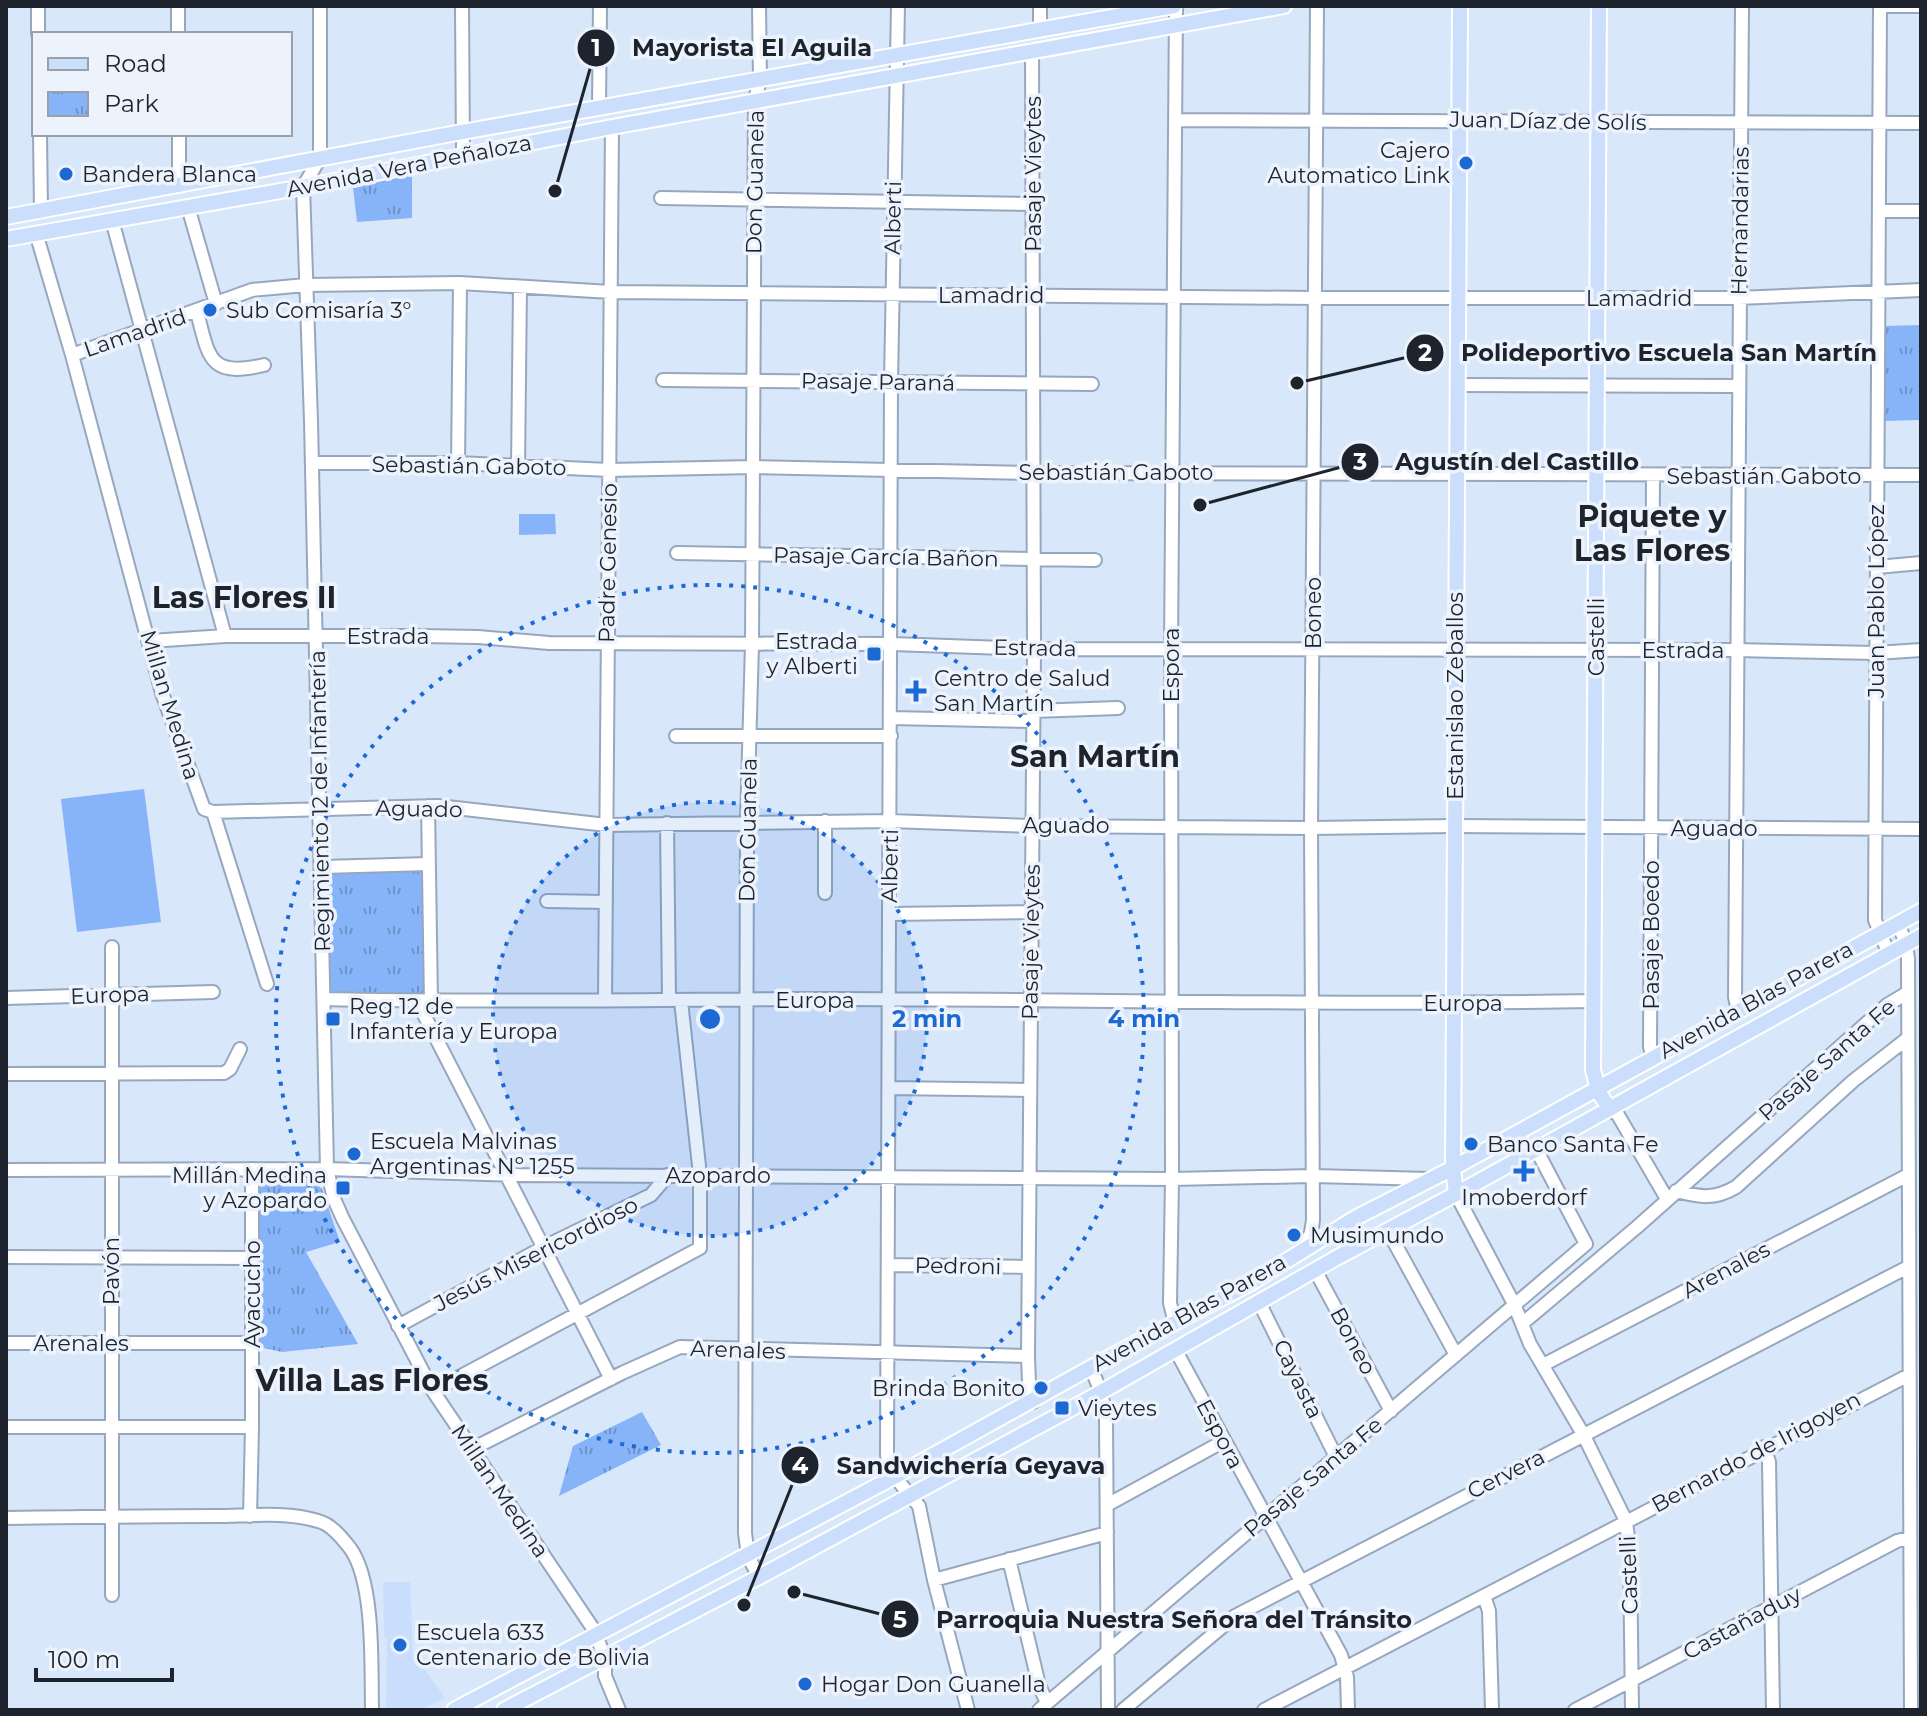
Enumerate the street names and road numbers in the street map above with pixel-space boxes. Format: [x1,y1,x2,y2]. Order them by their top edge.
street label: Pasaje Vieytes [1020,96,1047,252]
street label: Juan Díaz de Solís [1448,106,1647,136]
street label: Don Guanela [740,110,770,254]
street label: Avenida Vera Peñaloza [284,129,534,203]
street label: Hernandarias [1725,146,1755,296]
street label: Alberti [879,181,907,255]
street label: Lamadrid [938,282,1044,309]
street label: Lamadrid [1586,285,1692,312]
street label: Lamadrid [80,303,190,363]
street label: Pasaje Paraná [801,367,955,397]
street label: Sebastián Gaboto [371,451,567,481]
street label: Sebastián Gaboto [1019,459,1213,486]
street label: Sebastián Gaboto [1667,463,1861,490]
street label: Padre Genesio [593,483,623,643]
street label: Juan Pablo López [1863,504,1890,699]
street label: Pasaje García Bañon [773,542,999,572]
street label: Boneo [1300,577,1327,649]
street label: Estanislao Zeballos [1442,592,1469,800]
street label: Castelli [1583,598,1610,676]
street label: Estrada [346,623,430,650]
street label: Millan Medina [134,627,206,783]
street label: Espora [1158,628,1185,702]
street label: Estrada [993,634,1077,662]
street label: Estrada [1641,637,1725,664]
street label: Regimiento 12 de Infantería [304,650,336,952]
street label: Don Guanela [733,758,763,902]
street label: Aguado [375,795,463,823]
street label: Aguado [1022,812,1110,839]
street label: Aguado [1670,815,1758,842]
street label: Alberti [876,829,904,903]
street label: Pasaje Boedo [1638,860,1665,1010]
street label: Pasaje Vieytes [1016,864,1046,1020]
street label: Avenida Blas Parera [1654,935,1858,1065]
street label: Europa [70,980,150,1010]
street label: Europa [775,987,855,1014]
street label: Europa [1423,990,1503,1017]
street label: Pasaje Santa Fe [1753,993,1901,1127]
street label: Azopardo [665,1162,771,1189]
street label: Jesús Misericordioso [428,1191,643,1318]
street label: Arenales [1678,1236,1775,1304]
street label: Pavón [98,1237,125,1305]
street label: Ayacucho [239,1240,266,1348]
street label: Avenida Blas Parera [1087,1248,1291,1378]
street label: Pedroni [914,1252,1002,1280]
street label: Boneo [1324,1303,1382,1379]
street label: Arenales [33,1330,129,1357]
street label: Arenales [690,1335,786,1365]
street label: Cayasta [1267,1335,1329,1423]
street label: Bernardo de Irigoyen [1647,1385,1865,1519]
street label: Espora [1190,1395,1250,1473]
street label: Pasaje Santa Fe [1238,1411,1388,1543]
street label: Millan Medina [445,1419,555,1563]
street label: Cervera [1463,1443,1549,1505]
street label: Castelli [1614,1535,1644,1615]
street label: Castañaduy [1678,1581,1806,1665]

